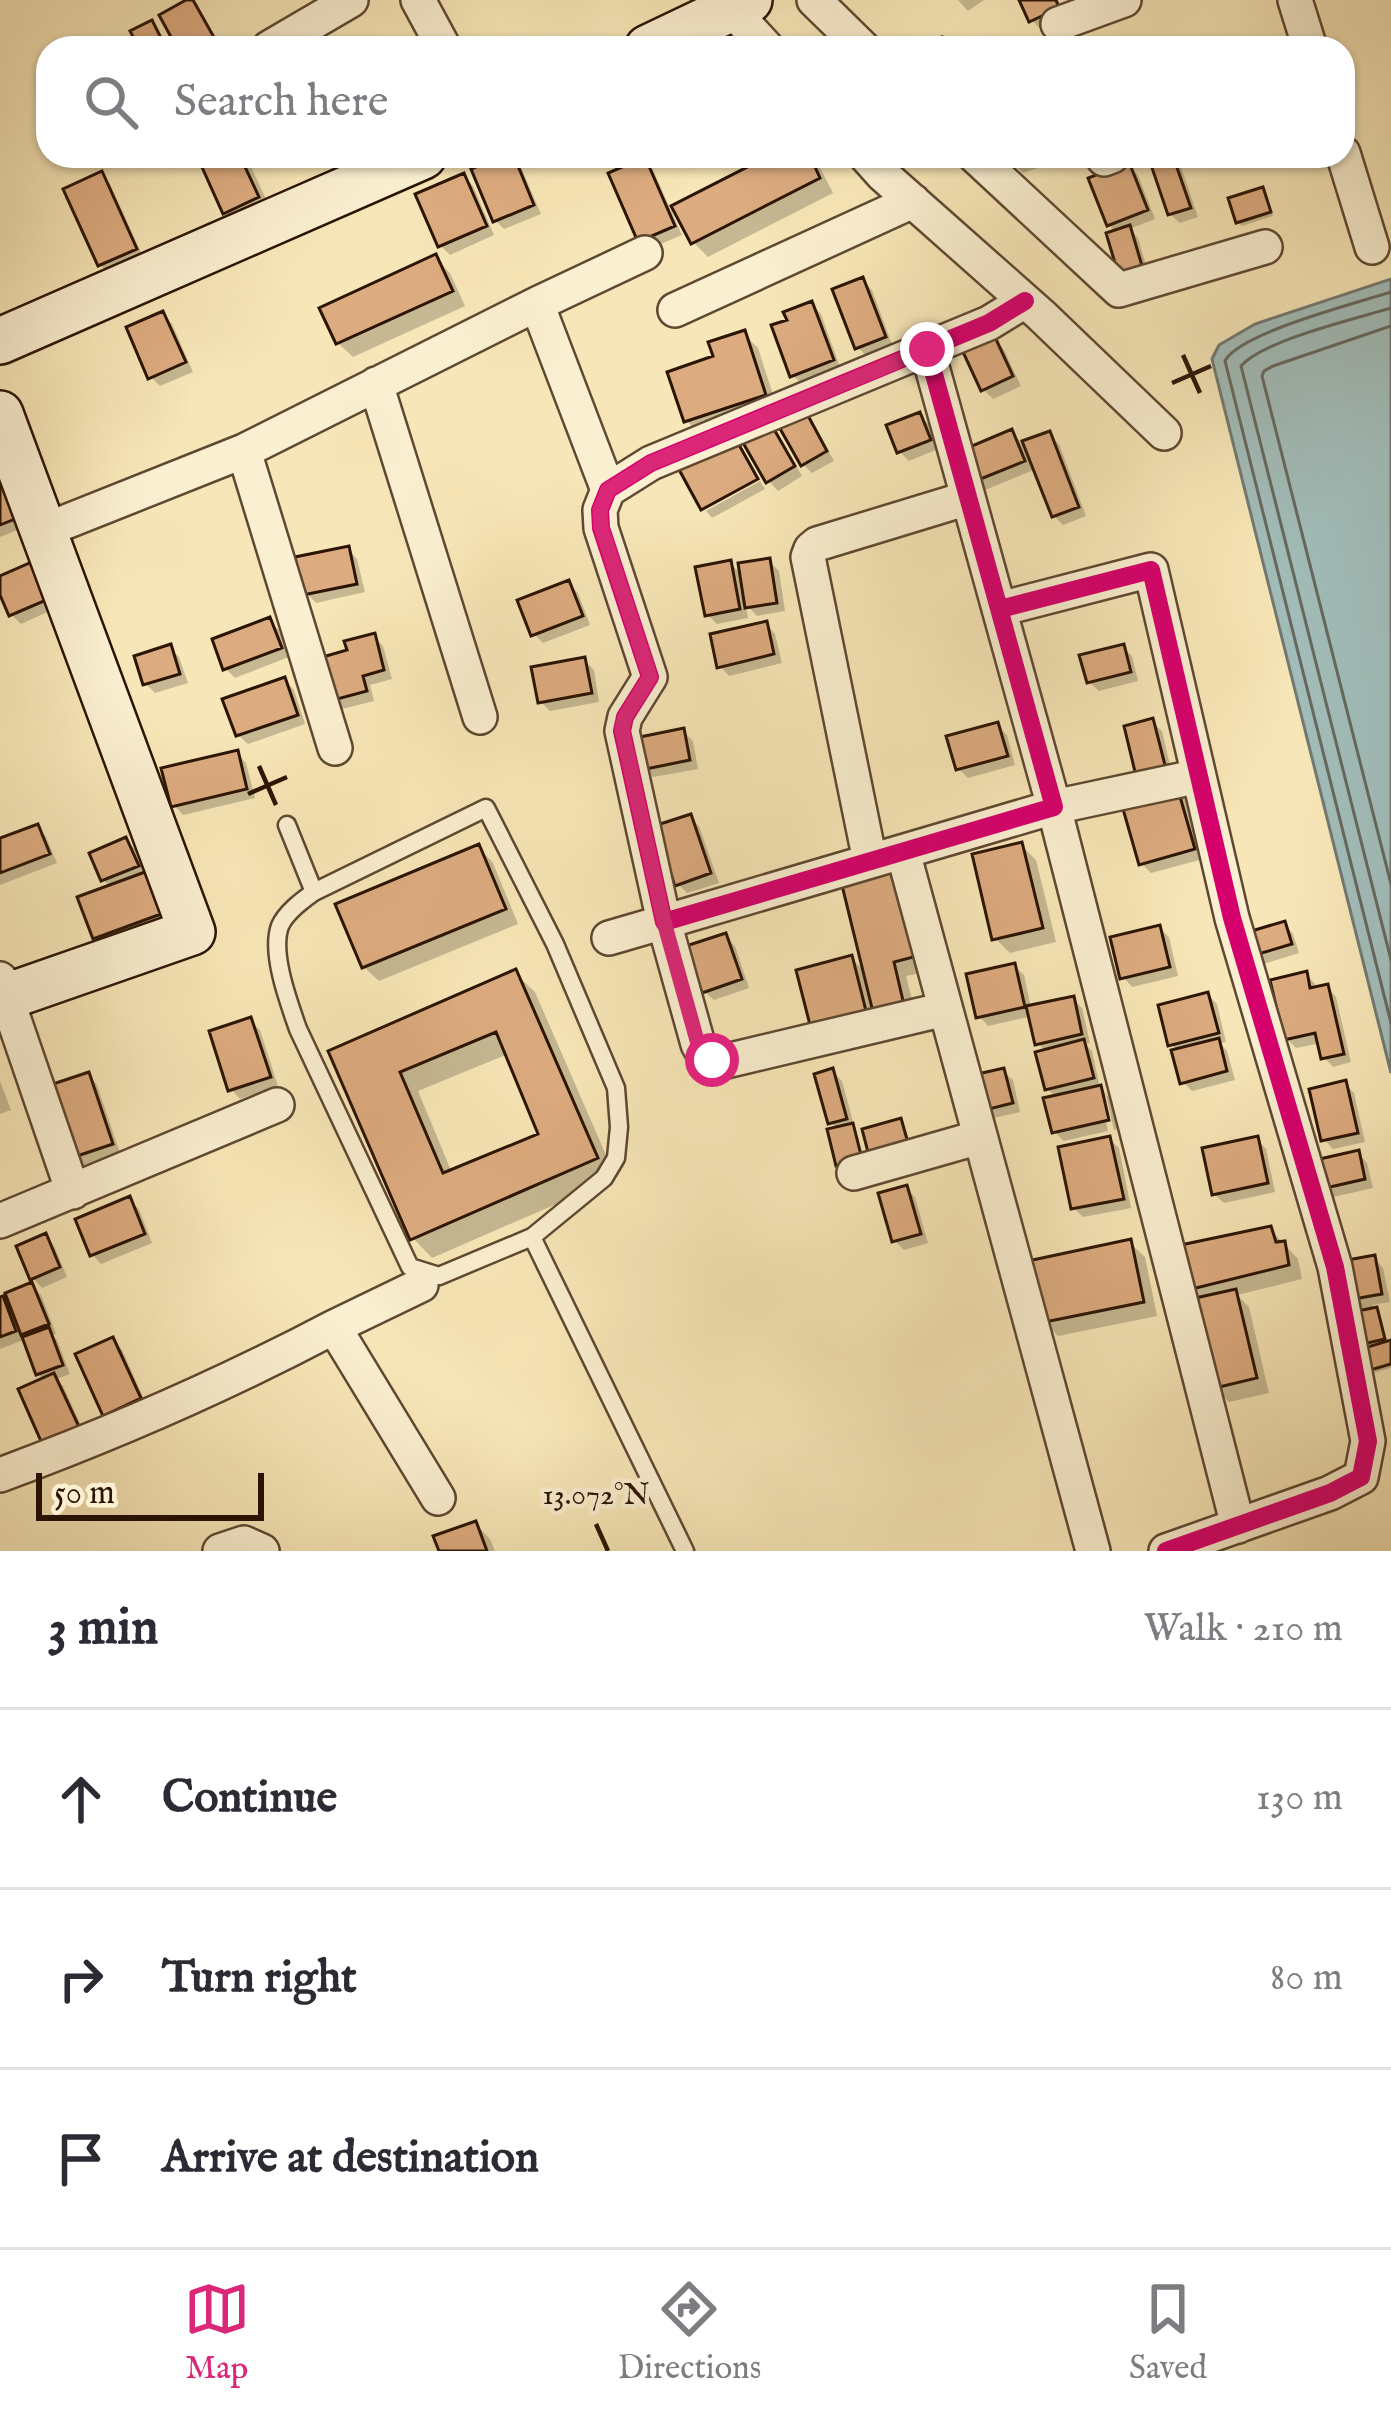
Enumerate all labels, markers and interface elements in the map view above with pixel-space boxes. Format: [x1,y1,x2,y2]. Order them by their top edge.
search box [36,36,1355,168]
icon: search [78,69,144,135]
text: Search here [174,74,388,131]
route end [900,322,954,376]
route start [685,1033,739,1087]
scale bar [36,1467,264,1520]
text: 50 m [54,1473,115,1515]
text: 13.072°N [542,1477,650,1515]
text: 3 min [48,1597,158,1662]
text: Walk · 210 m [1144,1605,1343,1654]
icon: ahead [48,1766,114,1832]
text: Continue [162,1770,337,1827]
text: 130 m [1256,1774,1343,1823]
icon: right [48,1946,114,2012]
text: Turn right [162,1950,357,2007]
text: 80 m [1270,1954,1343,2003]
icon: arrive [48,2126,114,2192]
text: Arrive at destination [162,2130,539,2187]
tab: Map [184,2276,250,2390]
tab: Directions [618,2276,761,2390]
tab: Saved [1129,2276,1207,2390]

